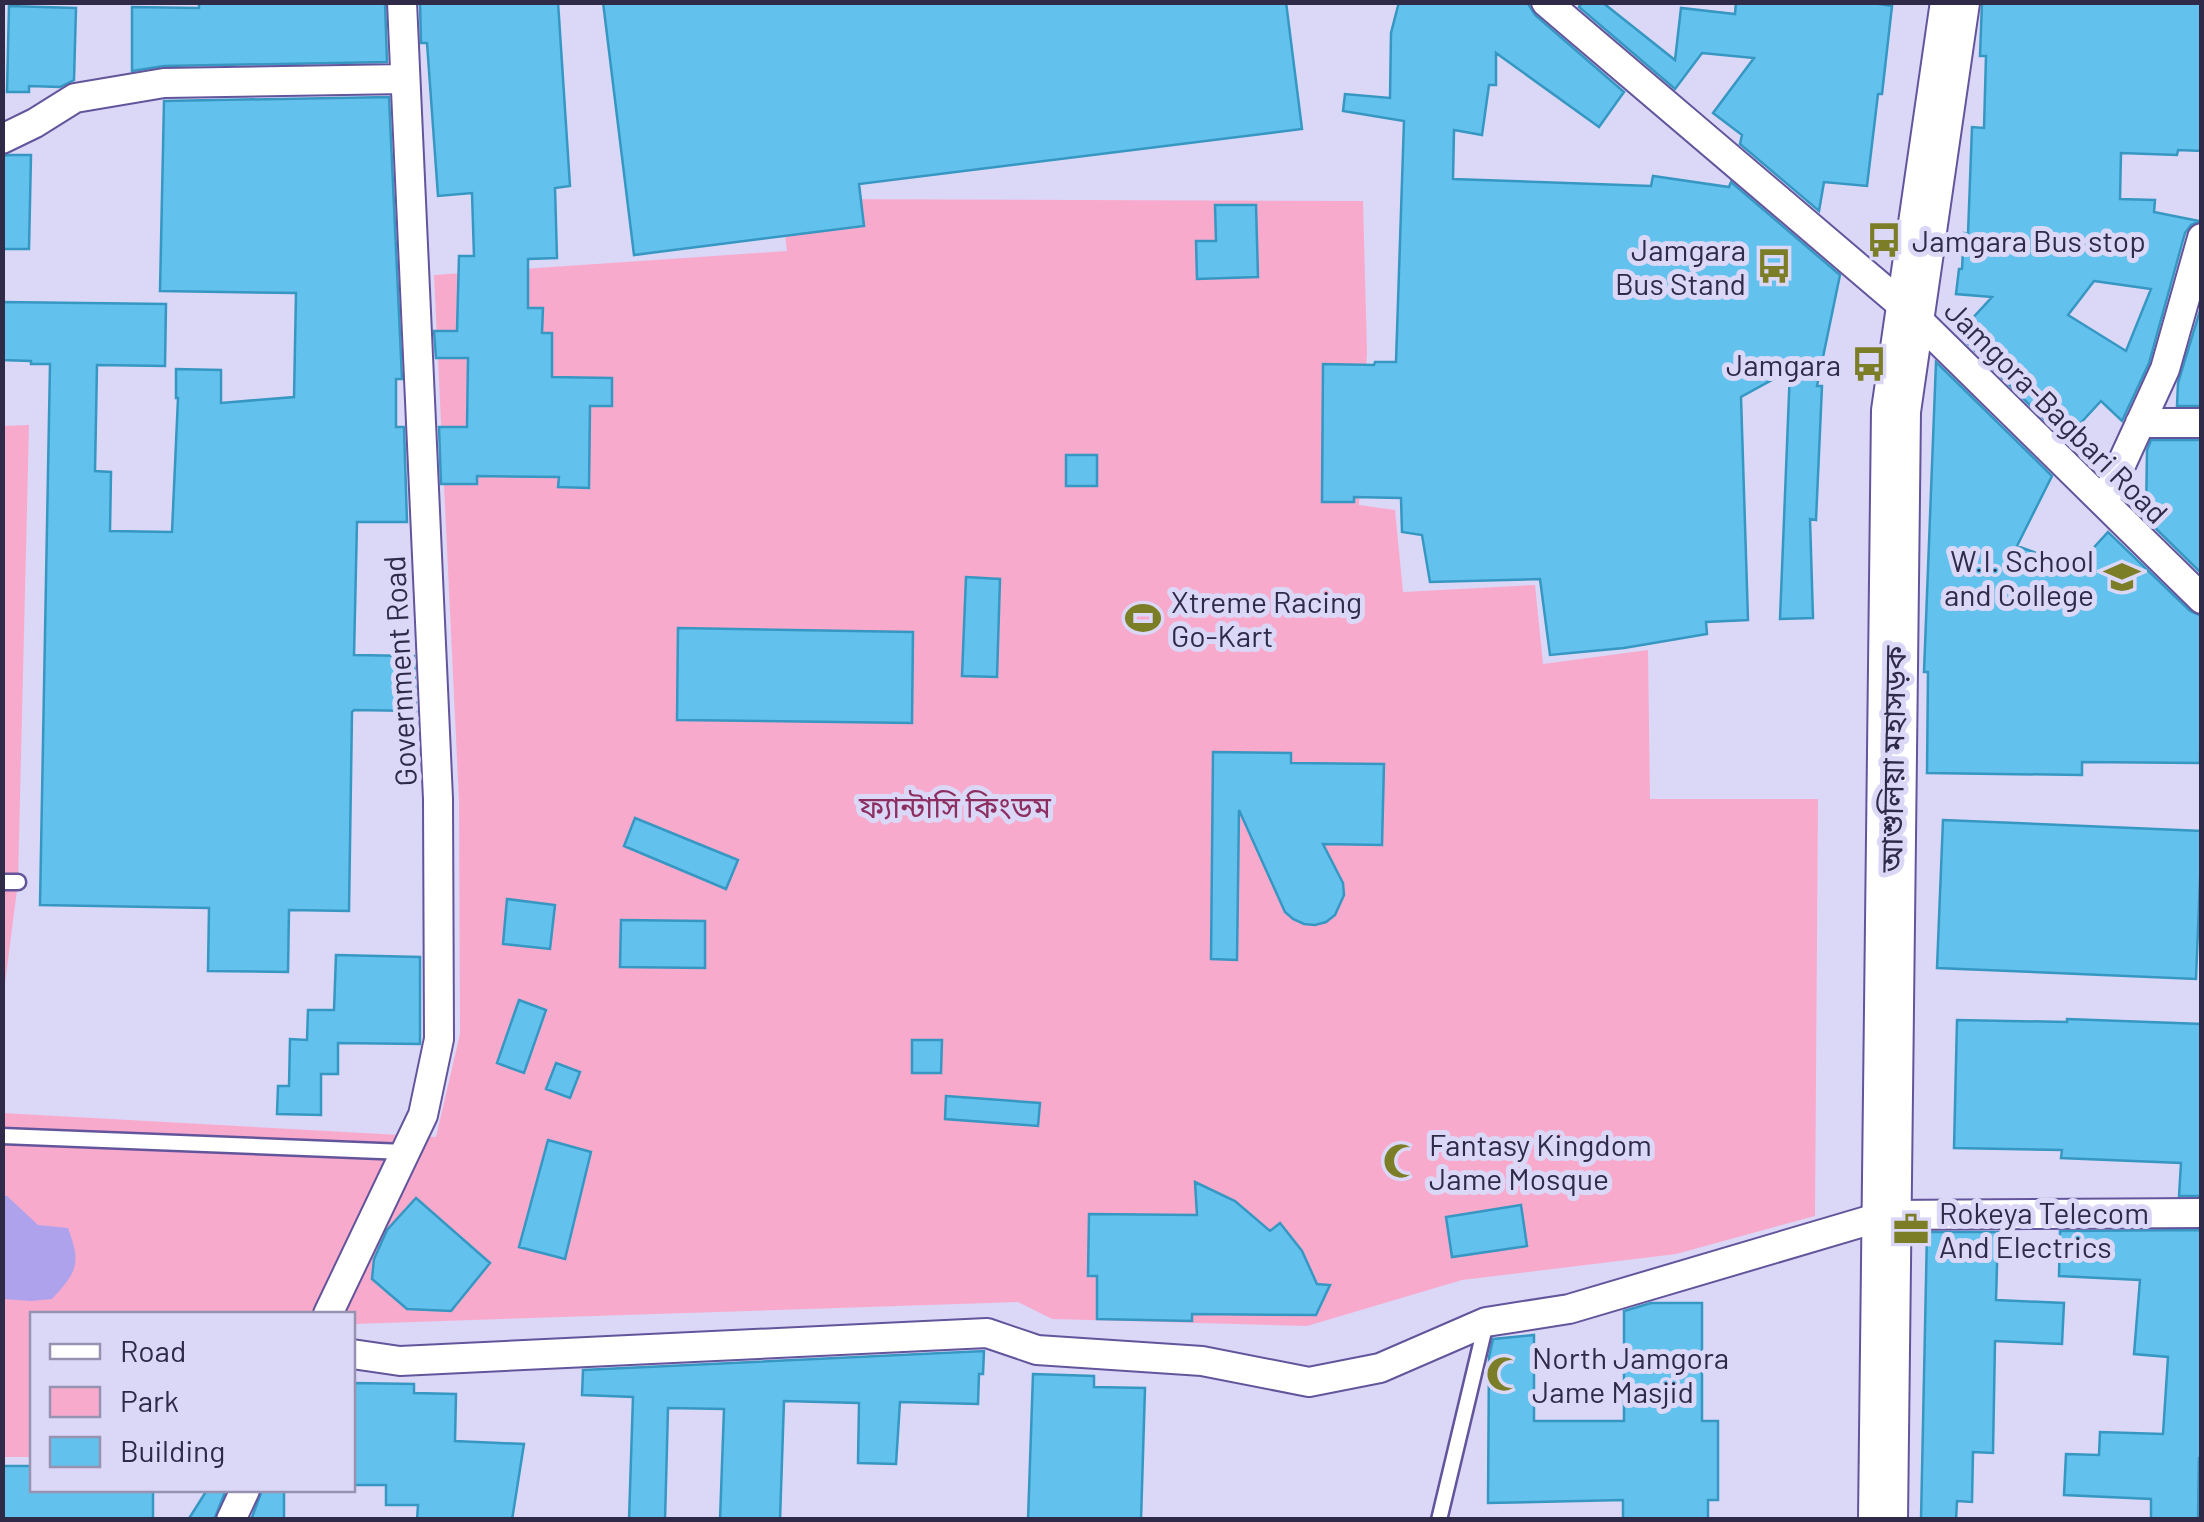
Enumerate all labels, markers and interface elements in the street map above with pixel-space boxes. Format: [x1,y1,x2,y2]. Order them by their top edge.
bus stop icon: Jamgara Bus stop [1865,221,1903,259]
place label: Jamgara Bus stop [1912,222,2146,258]
place label: Jamgara Bus Stand [1615,231,1746,301]
bus stop icon: Jamgara Bus Stand [1755,247,1793,285]
street label: Jamgora-Bagbari Road [1938,292,2176,530]
bus stop icon: Jamgara [1850,345,1888,383]
place label: Jamgara [1726,346,1841,382]
place label: W.I. School and College [1944,542,2094,612]
street label: Government Road [375,555,423,787]
school or university icon: W.I. School and College [2103,558,2141,596]
place label: Xtreme Racing Go-Kart [1171,583,1362,653]
sports icon: Xtreme Racing Go-Kart [1124,599,1162,637]
street label: আশুলিয়া মহাসড়ক [1872,645,1912,874]
park label: ফ্যান্টাসি কিংডম [858,788,1052,824]
place label: Fantasy Kingdom Jame Mosque [1429,1126,1652,1196]
mosque icon: Fantasy Kingdom Jame Mosque [1382,1142,1420,1180]
place label: Rokeya Telecom And Electrics [1939,1194,2149,1264]
office icon: Rokeya Telecom And Electrics [1892,1210,1930,1248]
legend [30,1312,355,1492]
text: Road [120,1332,186,1368]
place label: North Jamgora Jame Masjid [1532,1339,1729,1409]
mosque icon: North Jamgora Jame Masjid [1485,1355,1523,1393]
text: Park [120,1382,179,1418]
text: Building [120,1432,225,1468]

